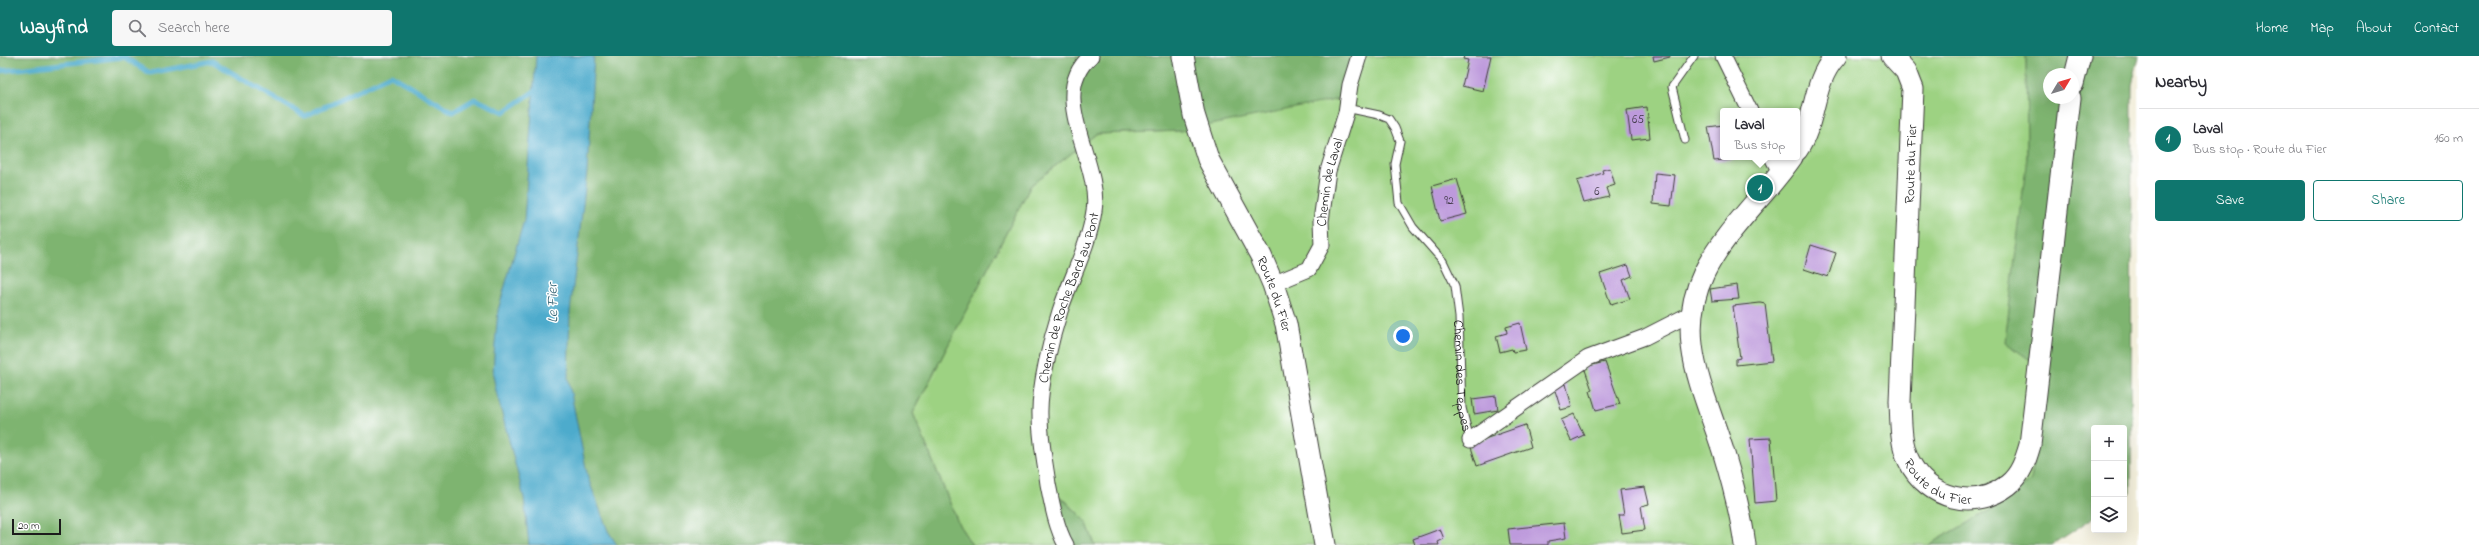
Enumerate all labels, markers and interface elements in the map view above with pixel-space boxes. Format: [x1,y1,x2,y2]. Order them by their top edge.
search box [112,10,392,46]
text: Wayfind [20,15,88,42]
icon: search [126,17,148,39]
text: Search here [158,17,230,39]
text: Home [2256,18,2288,39]
text: Map [2310,18,2334,39]
text: About [2356,18,2392,39]
text: Contact [2414,18,2459,39]
north arrow [2043,68,2079,104]
text: Nearby [2155,70,2207,95]
popup [1720,108,1800,160]
house number: 65 [1632,111,1644,129]
text: Laval [1735,114,1765,136]
text: Laval [2193,118,2223,140]
street label: Route du Fier [1900,124,1923,204]
text: 1 [2166,129,2170,148]
text: 160 m [2434,129,2463,148]
street label: Chemin de Laval [1312,136,1350,227]
text: Bus stop [1735,136,1785,155]
text: Bus stop · Route du Fier [2193,140,2326,159]
pin: 1 [1747,173,1773,203]
button: Save [2155,180,2305,221]
button: Share [2313,180,2463,221]
house number: 6 [1594,183,1600,201]
house number: 92 [1444,192,1454,210]
street label: Chemin de Roche Bard au Pont [1034,211,1106,385]
street label: Route du Fier [1250,253,1296,334]
water label: Le Fier [542,281,564,323]
street label: Chemin des Teppes [1447,319,1477,434]
your location [1393,326,1413,346]
map controls [2091,425,2127,533]
button: + [2091,425,2127,461]
street label: Route du Fier [1898,455,1972,511]
button: − [2091,461,2127,497]
button: layers [2091,497,2127,533]
scale bar [12,517,61,536]
text: 20 m [18,518,40,534]

